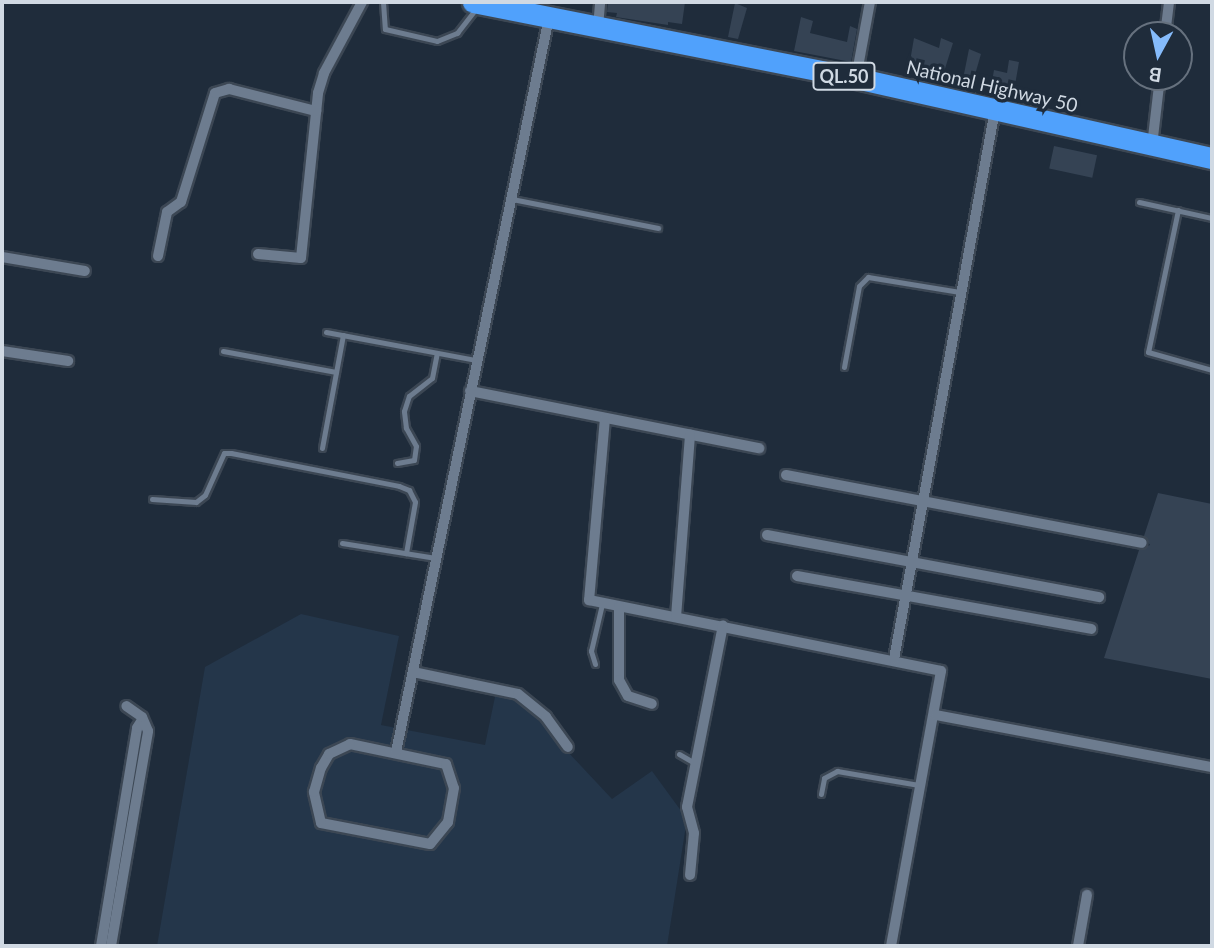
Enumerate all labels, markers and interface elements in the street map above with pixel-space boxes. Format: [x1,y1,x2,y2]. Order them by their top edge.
north arrow [1123,21,1193,91]
street label: National Highway 50 [904,55,1080,117]
road number: QL.50 [811,62,877,90]
text: B [1147,63,1163,88]

